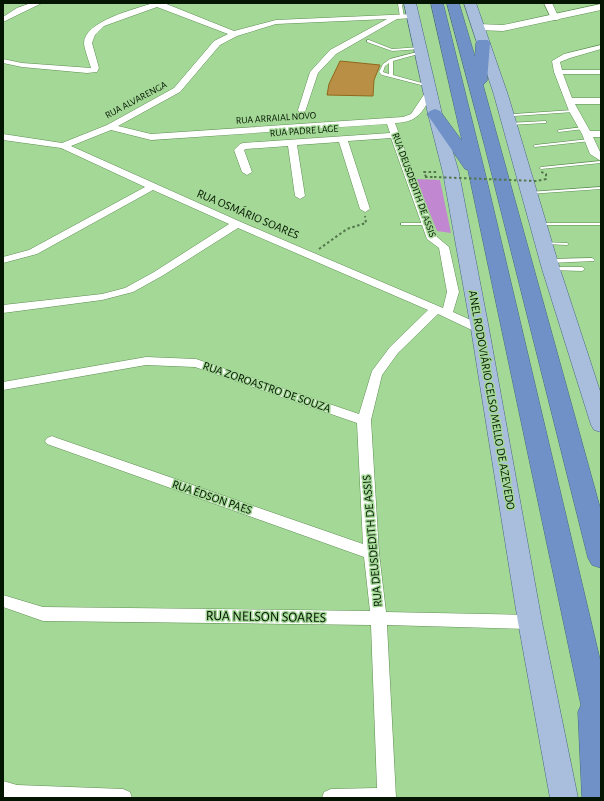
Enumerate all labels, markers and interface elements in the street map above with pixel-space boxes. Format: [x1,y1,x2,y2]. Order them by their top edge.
street label: RUA ALVARENGA [103,79,169,120]
street label: RUA ARRAIAL NOVO [236,110,316,126]
street label: RUA PADRE LAGE [270,124,339,138]
street label: RUA DEUSDEDITH DE ASSIS [390,131,438,239]
street label: RUA OSMÁRIO SOARES [195,186,302,241]
street label: ANEL RODOVIÁRIO CELSO MELLO DE AZEVEDO [467,289,518,511]
street label: RUA ZOROASTRO DE SOUZA [201,359,333,415]
street label: RUA DEUSDEDITH DE ASSIS [360,474,384,607]
street label: RUA ÉDSON PAES [170,477,254,516]
street label: RUA NELSON SOARES [206,609,326,625]

